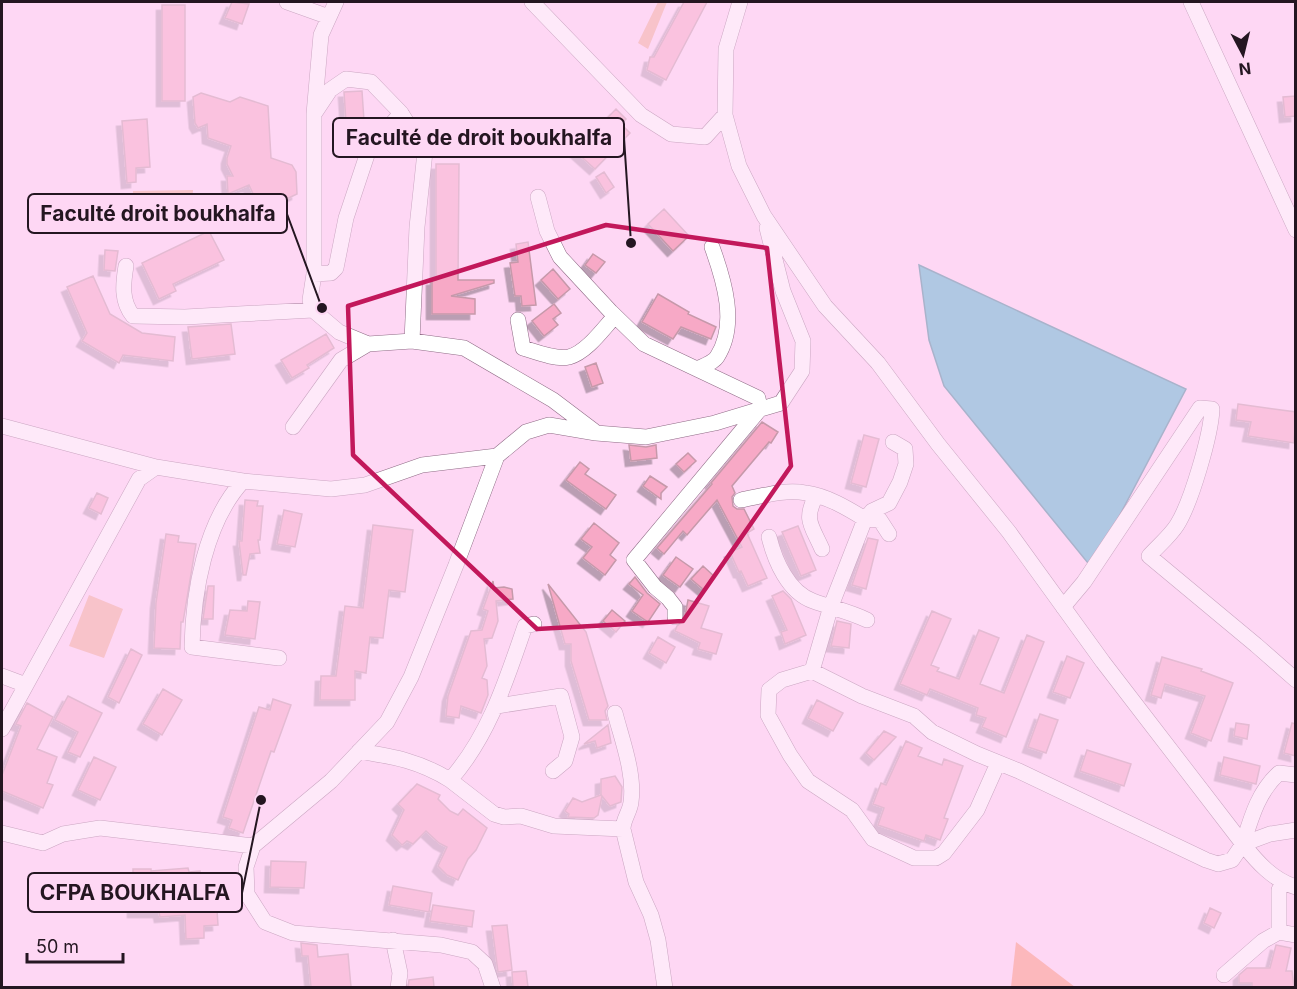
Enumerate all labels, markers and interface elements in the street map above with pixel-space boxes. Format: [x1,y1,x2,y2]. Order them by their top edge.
north arrow [1213,24,1273,84]
text: N [1238,58,1252,80]
callout: Faculté de droit boukhalfa [333,118,624,157]
text: Faculté de droit boukhalfa [346,125,612,150]
callout: Faculté droit boukhalfa [28,194,287,233]
text: Faculté droit boukhalfa [40,201,276,226]
callout: CFPA BOUKHALFA [28,873,242,912]
text: CFPA BOUKHALFA [40,880,230,905]
scale bar [27,926,123,964]
text: 50 m [36,936,79,957]

